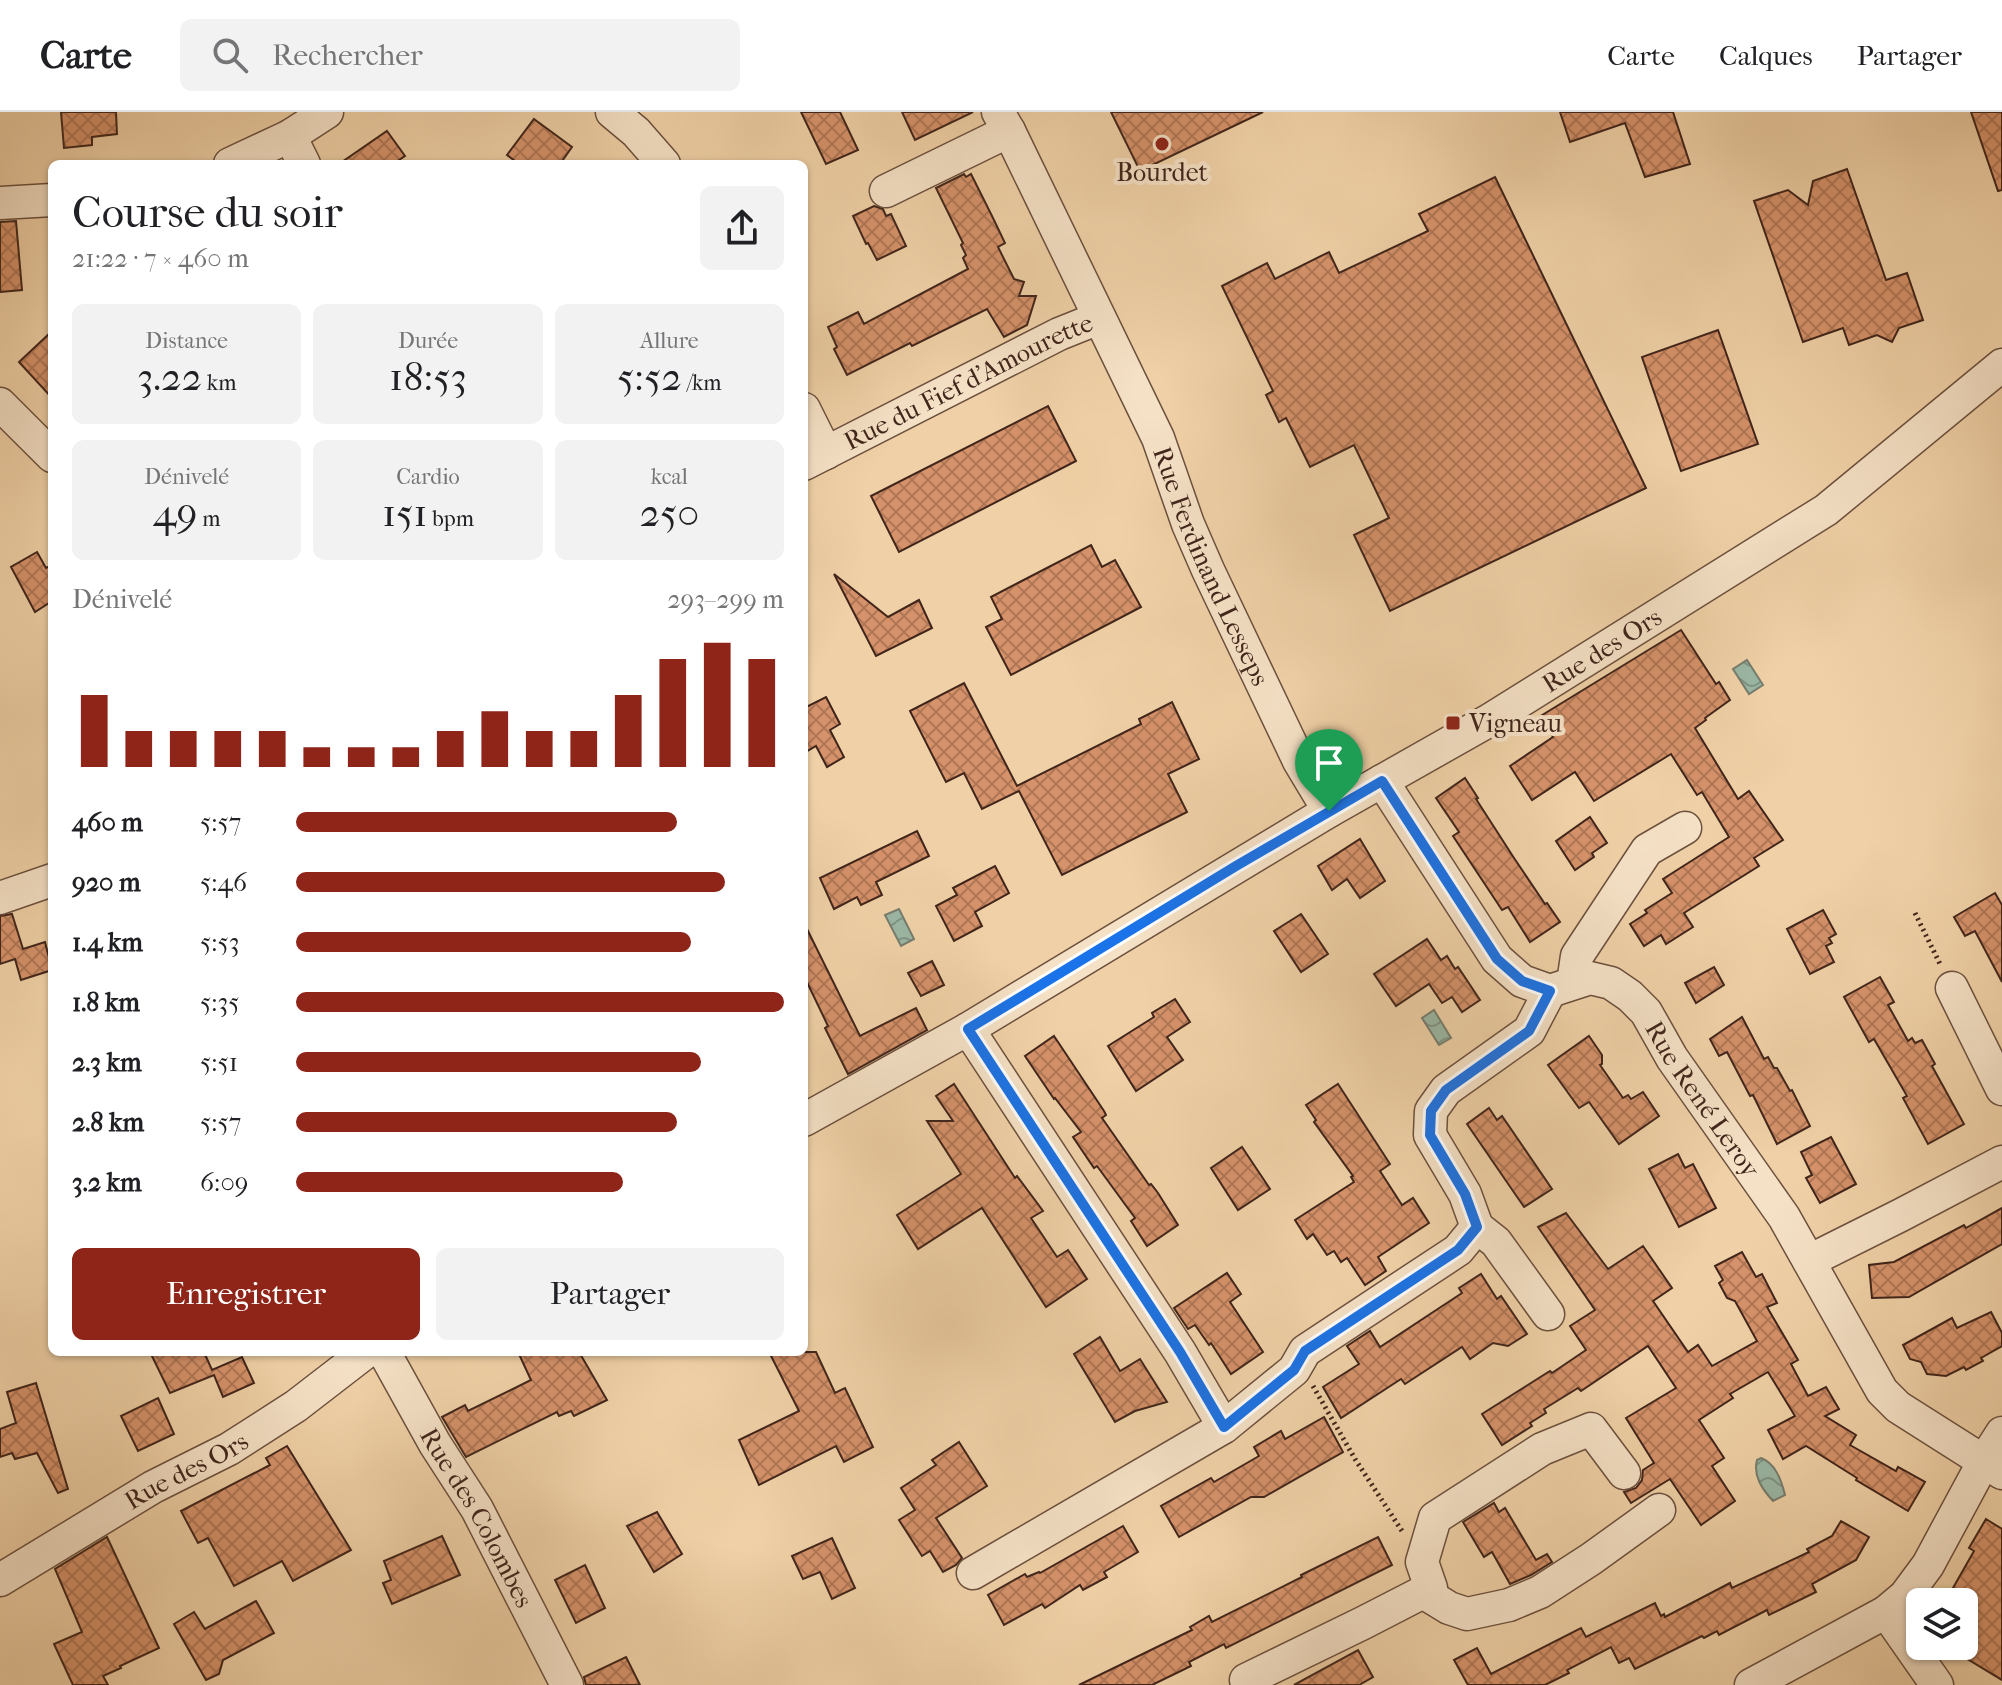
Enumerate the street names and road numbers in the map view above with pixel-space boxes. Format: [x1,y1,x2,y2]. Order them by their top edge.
street label: Rue du Fief d'Amourette [839,307,1097,457]
street label: Rue Ferdinand Lesseps [1146,443,1276,691]
street label: Rue des Ors [1536,602,1667,699]
street label: Rue René Leroy [1638,1016,1767,1184]
street label: Rue des Colombes [413,1423,540,1613]
street label: Rue des Ors [119,1426,254,1517]

